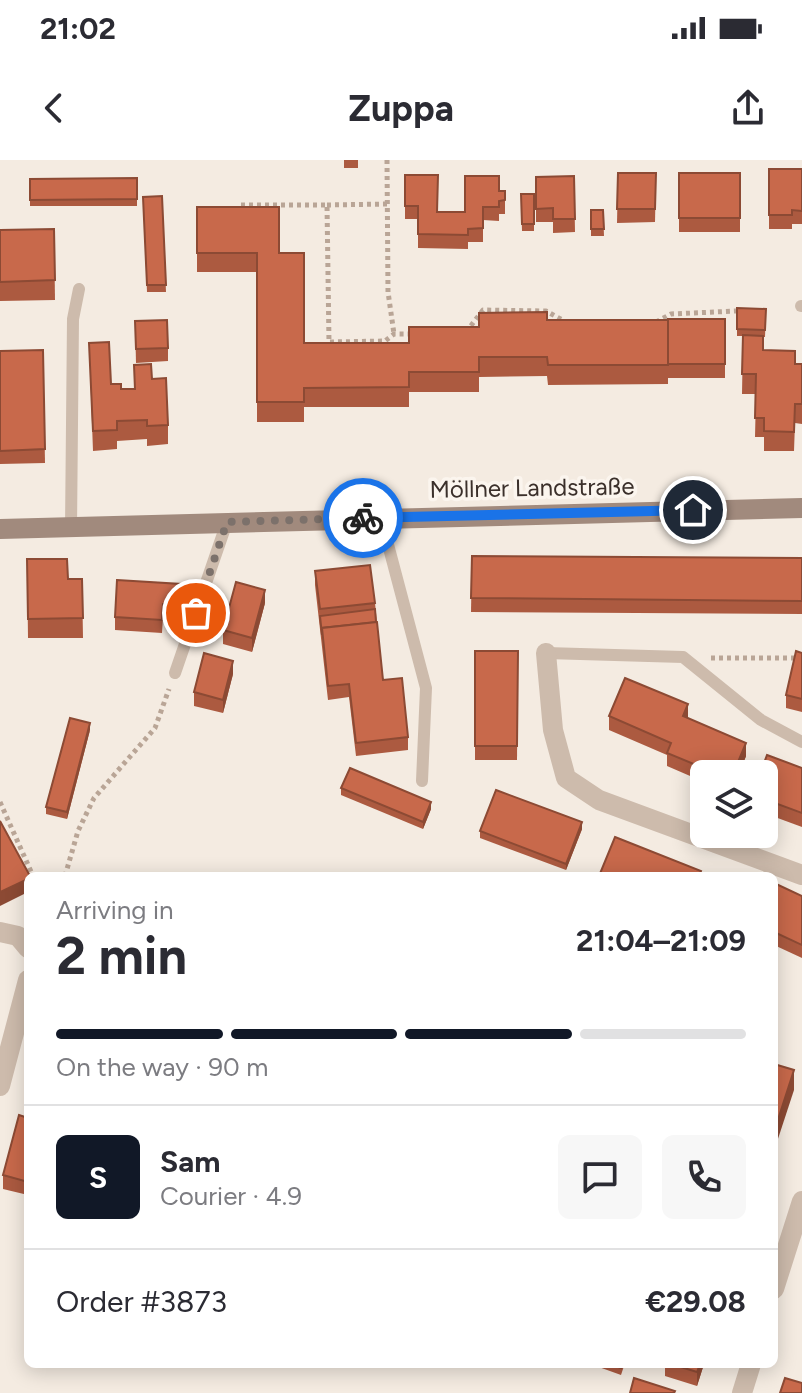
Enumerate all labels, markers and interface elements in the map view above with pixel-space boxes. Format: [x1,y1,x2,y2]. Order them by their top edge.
text: 21:02 [40,10,116,47]
icon: back [32,86,76,130]
icon: share [726,86,770,130]
text: Zuppa [348,87,454,130]
street label: Möllner Landstraße [429,471,635,504]
pin [659,476,727,544]
courier [323,478,403,558]
icon: home [671,488,715,532]
icon: bike [341,496,385,540]
pin [162,579,230,647]
icon: bag [174,591,218,635]
map controls [690,760,778,848]
button: layers [690,760,778,848]
text: Arriving in [56,894,174,926]
text: 21:04–21:09 [576,922,746,959]
text: 2 min [56,925,187,987]
text: On the way · 90 m [56,1051,268,1083]
button: chat [558,1135,642,1219]
button: phone [662,1135,746,1219]
text: Sam [160,1143,220,1180]
text: S [89,1159,107,1196]
text: Courier · 4.9 [160,1180,302,1212]
text: Order #3873 [56,1283,227,1320]
text: €29.08 [645,1283,746,1320]

